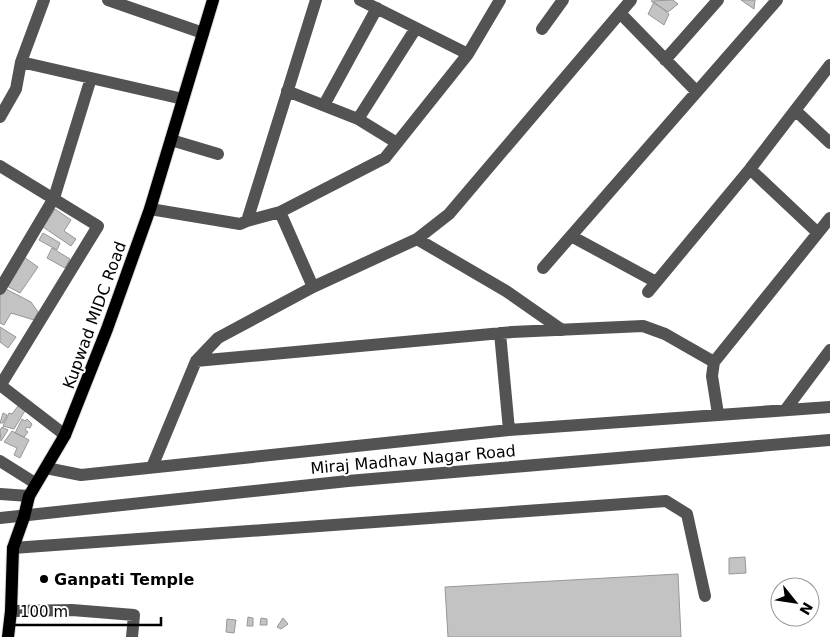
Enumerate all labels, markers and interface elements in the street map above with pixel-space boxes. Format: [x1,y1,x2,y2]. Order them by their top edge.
street label: Kupwad MIDC Road [59,239,130,391]
street label: Miraj Madhav Nagar Road [310,441,516,478]
place label: Ganpati Temple [54,570,195,589]
marker: Ganpati Temple [38,573,50,585]
north arrow [770,577,820,627]
scale bar [12,594,161,626]
text: N [796,599,816,618]
text: 100 m [20,603,68,621]

